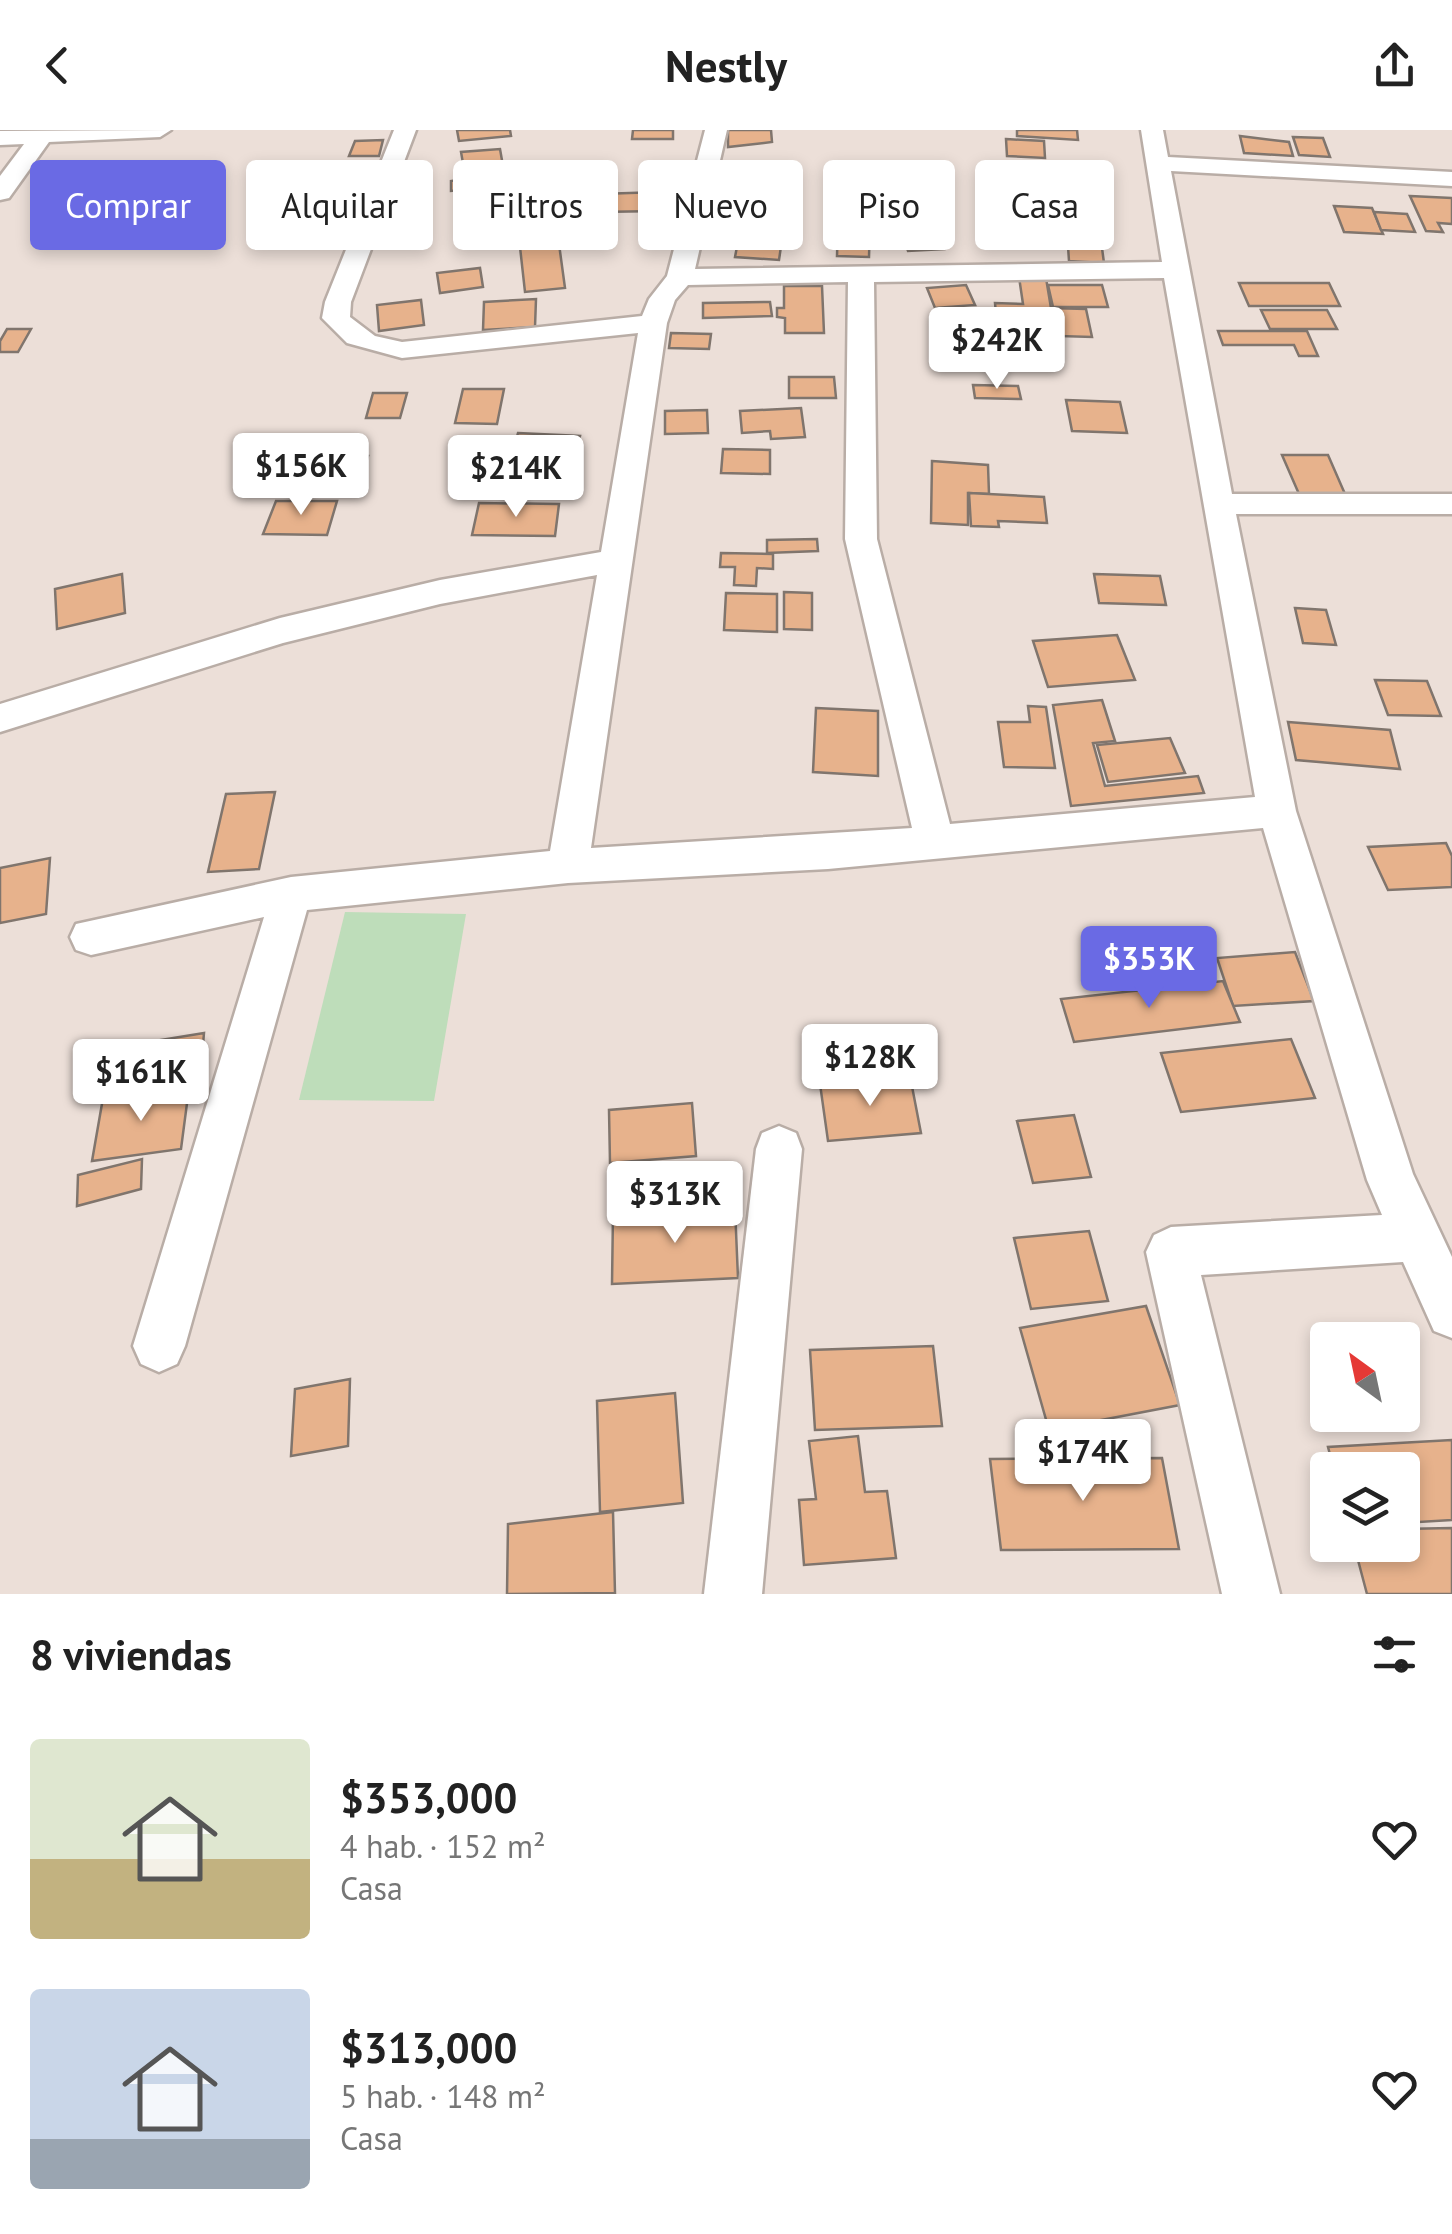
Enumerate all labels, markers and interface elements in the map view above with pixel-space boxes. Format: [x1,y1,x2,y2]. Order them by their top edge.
text: Nestly [665,36,787,94]
icon: back [30,38,85,93]
icon: share [1367,38,1422,93]
chip: Comprar [30,160,226,250]
chip: Alquilar [246,160,433,250]
chip: Filtros [453,160,618,250]
chip: Nuevo [638,160,803,250]
chip: Piso [823,160,955,250]
chip: Casa [975,160,1114,250]
pin: $242K [927,307,1067,392]
text: $242K [951,318,1043,360]
pin: $156K [231,433,371,518]
pin: $214K [446,435,586,520]
text: $156K [255,444,347,486]
text: $214K [470,446,562,488]
pin: $353K [1079,926,1219,1011]
text: $353K [1103,937,1195,979]
pin: $128K [800,1024,940,1109]
text: $128K [824,1035,916,1077]
pin: $161K [71,1039,211,1124]
text: $161K [95,1050,187,1092]
pin: $313K [605,1161,745,1246]
text: $313K [629,1172,721,1214]
north arrow [1310,1322,1420,1432]
map controls [1310,1322,1420,1562]
pin: $174K [1013,1419,1153,1504]
text: $174K [1037,1430,1129,1472]
button: layers [1310,1452,1420,1562]
text: 8 viviendas [30,1627,232,1682]
icon: filters [1367,1627,1422,1682]
text: $353,000 [340,1770,517,1825]
icon: home [110,1779,230,1899]
icon: heart [1367,1812,1422,1867]
text: 4 hab. · 152 m² [340,1825,546,1867]
text: Casa [340,1867,403,1909]
text: $313,000 [340,2020,517,2075]
icon: home [110,2029,230,2149]
icon: heart [1367,2062,1422,2117]
text: 5 hab. · 148 m² [340,2075,546,2117]
text: Casa [340,2117,403,2159]

